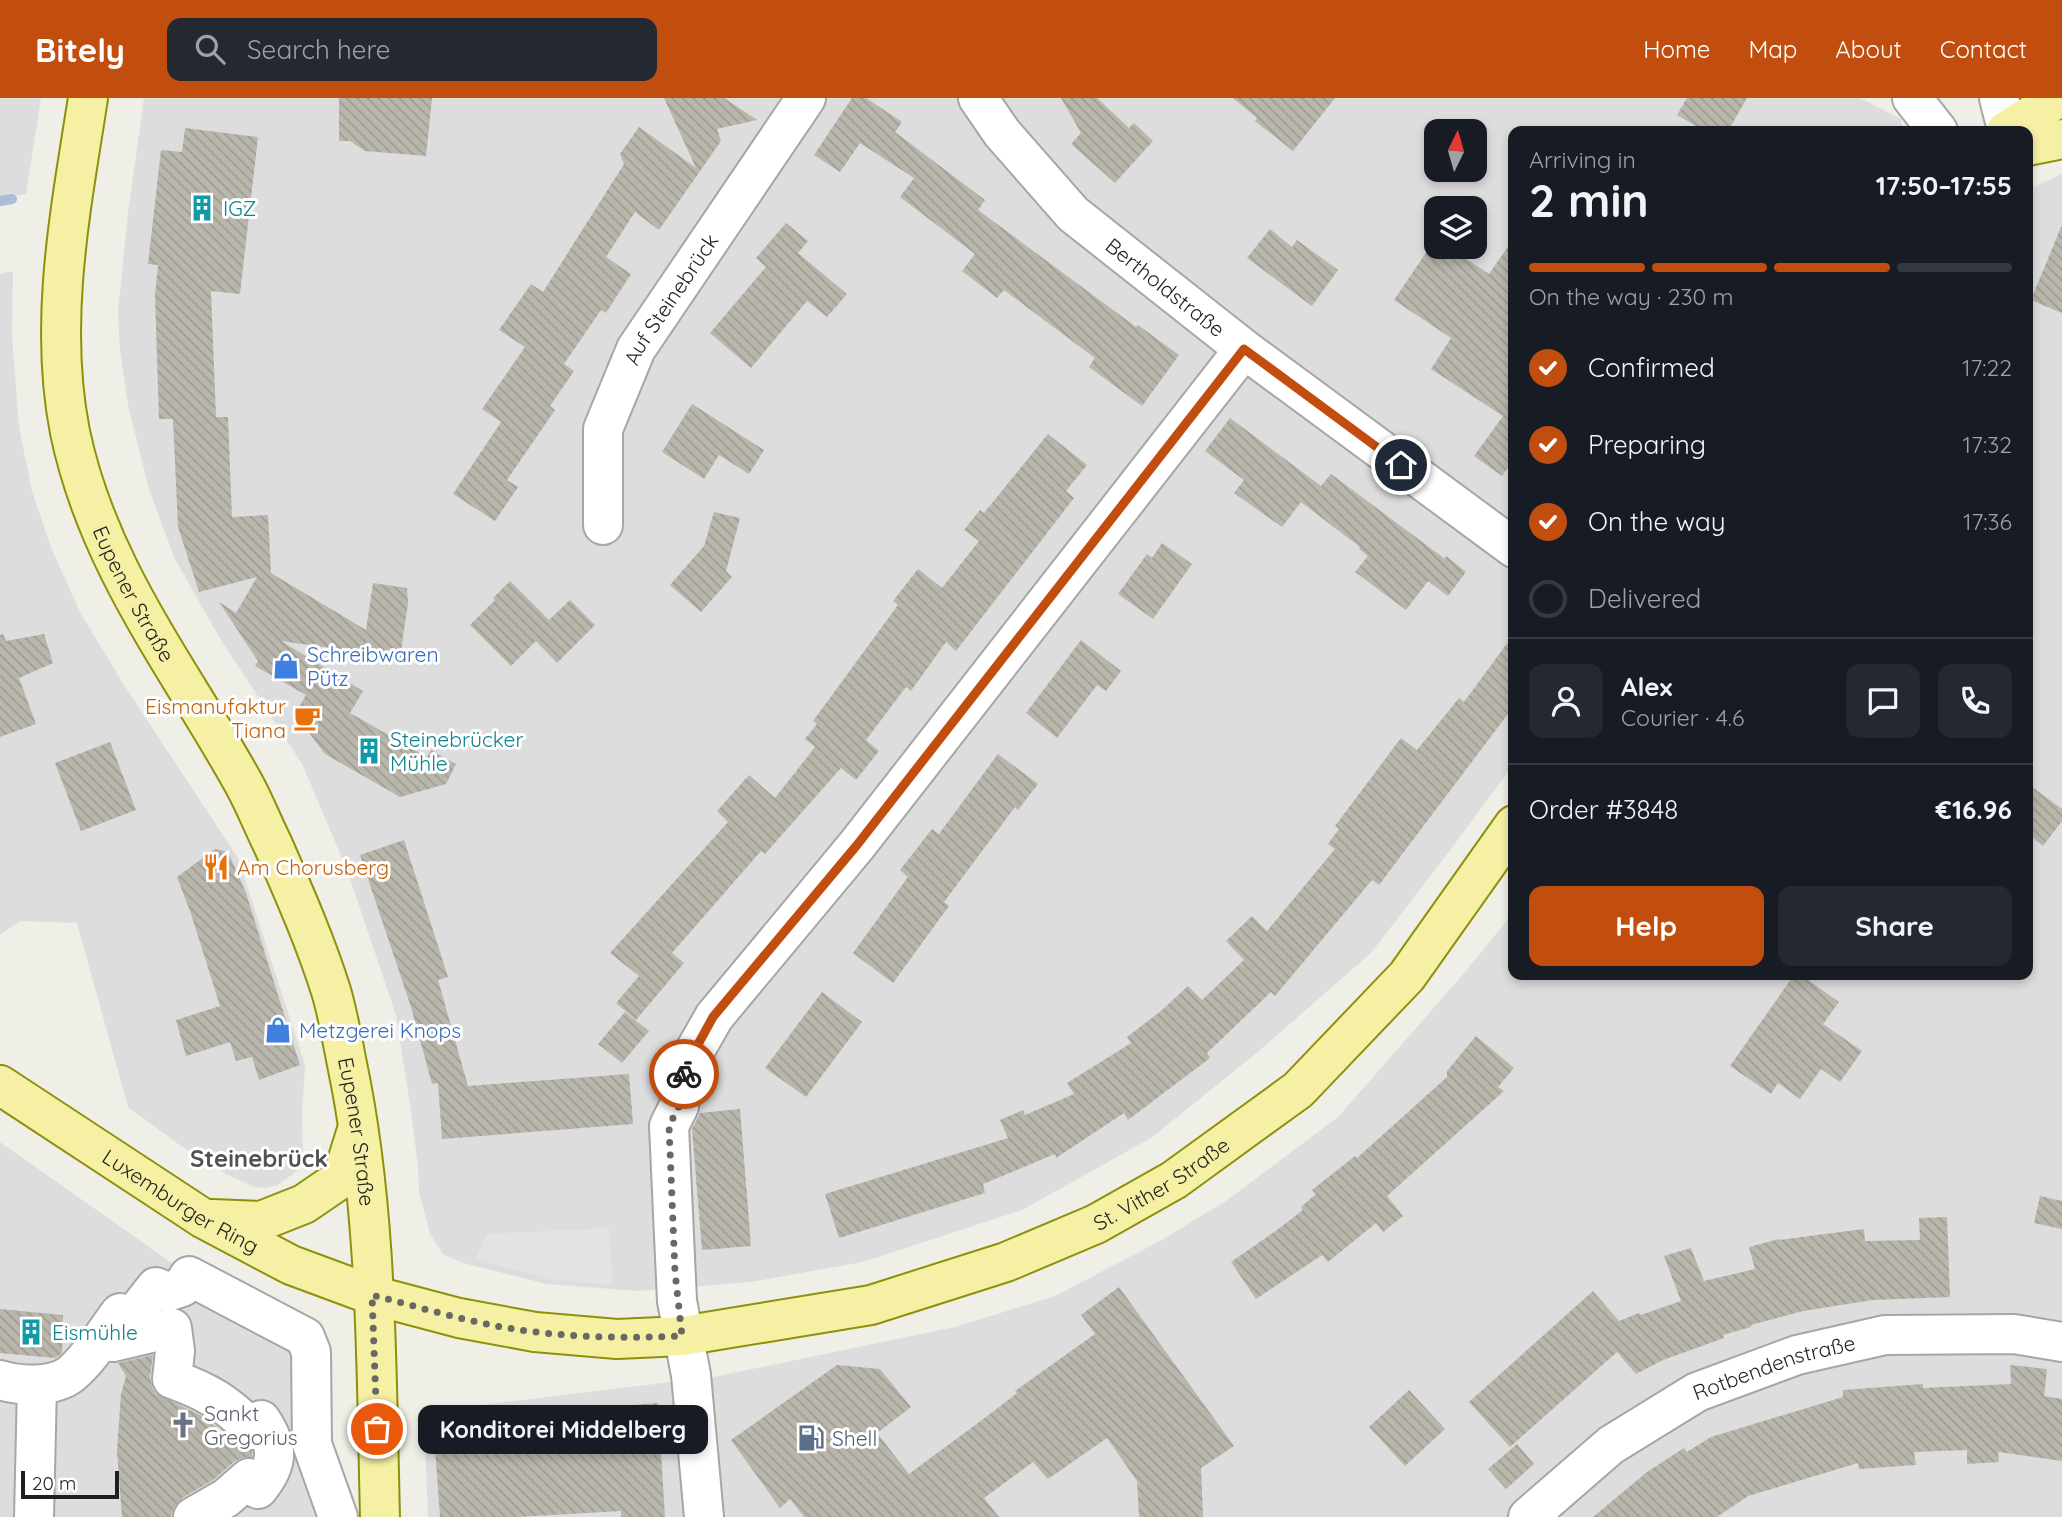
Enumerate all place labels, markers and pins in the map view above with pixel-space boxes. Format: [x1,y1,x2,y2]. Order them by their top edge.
building icon: IGZ [187,193,217,223]
place label: IGZ [223,195,256,221]
pin [1371,435,1431,495]
place label: Schreibwaren Pütz [307,641,439,691]
shop icon: Schreibwaren Pütz [271,651,301,681]
place label: Eismanufaktur Tiana [145,693,286,743]
cafe icon: Eismanufaktur Tiana [292,703,322,733]
place label: Steinebrücker Mühle [390,726,524,776]
building icon: Steinebrücker Mühle [354,736,384,766]
restaurant icon: Am Chorusberg [201,852,231,882]
place label: Am Chorusberg [237,854,389,880]
shop icon: Metzgerei Knops [263,1015,293,1045]
place label: Metzgerei Knops [299,1017,461,1043]
building icon: Eismühle [16,1317,46,1347]
place label: Eismühle [52,1319,138,1345]
pin [347,1399,407,1459]
place label: Sankt Gregorius [204,1400,298,1450]
callout: Konditorei Middelberg [419,1404,710,1454]
church icon: Sankt Gregorius [168,1410,198,1440]
fuel station icon: Shell [796,1423,826,1453]
place label: Shell [832,1425,877,1451]

